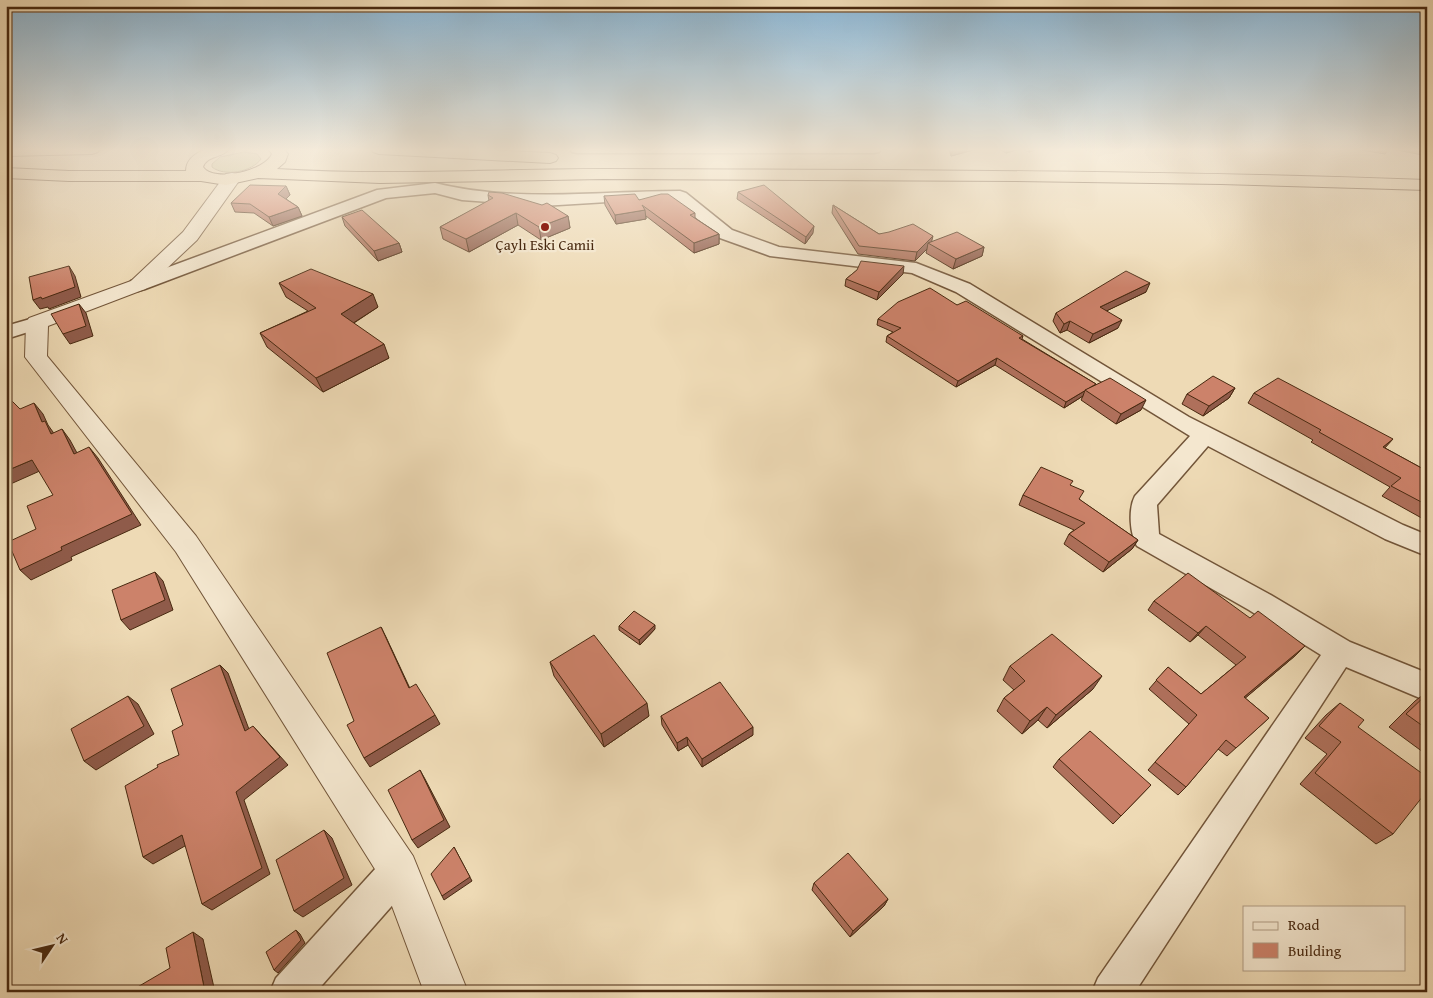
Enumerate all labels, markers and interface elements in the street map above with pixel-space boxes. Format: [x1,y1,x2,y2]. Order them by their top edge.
marker: Çaylı Eski Camii [539,221,551,233]
place label: Çaylı Eski Camii [495,234,595,255]
legend [1243,906,1406,970]
text: Road [1288,914,1319,935]
north arrow [28,920,78,970]
text: N [52,929,74,949]
text: Building [1288,940,1342,961]

